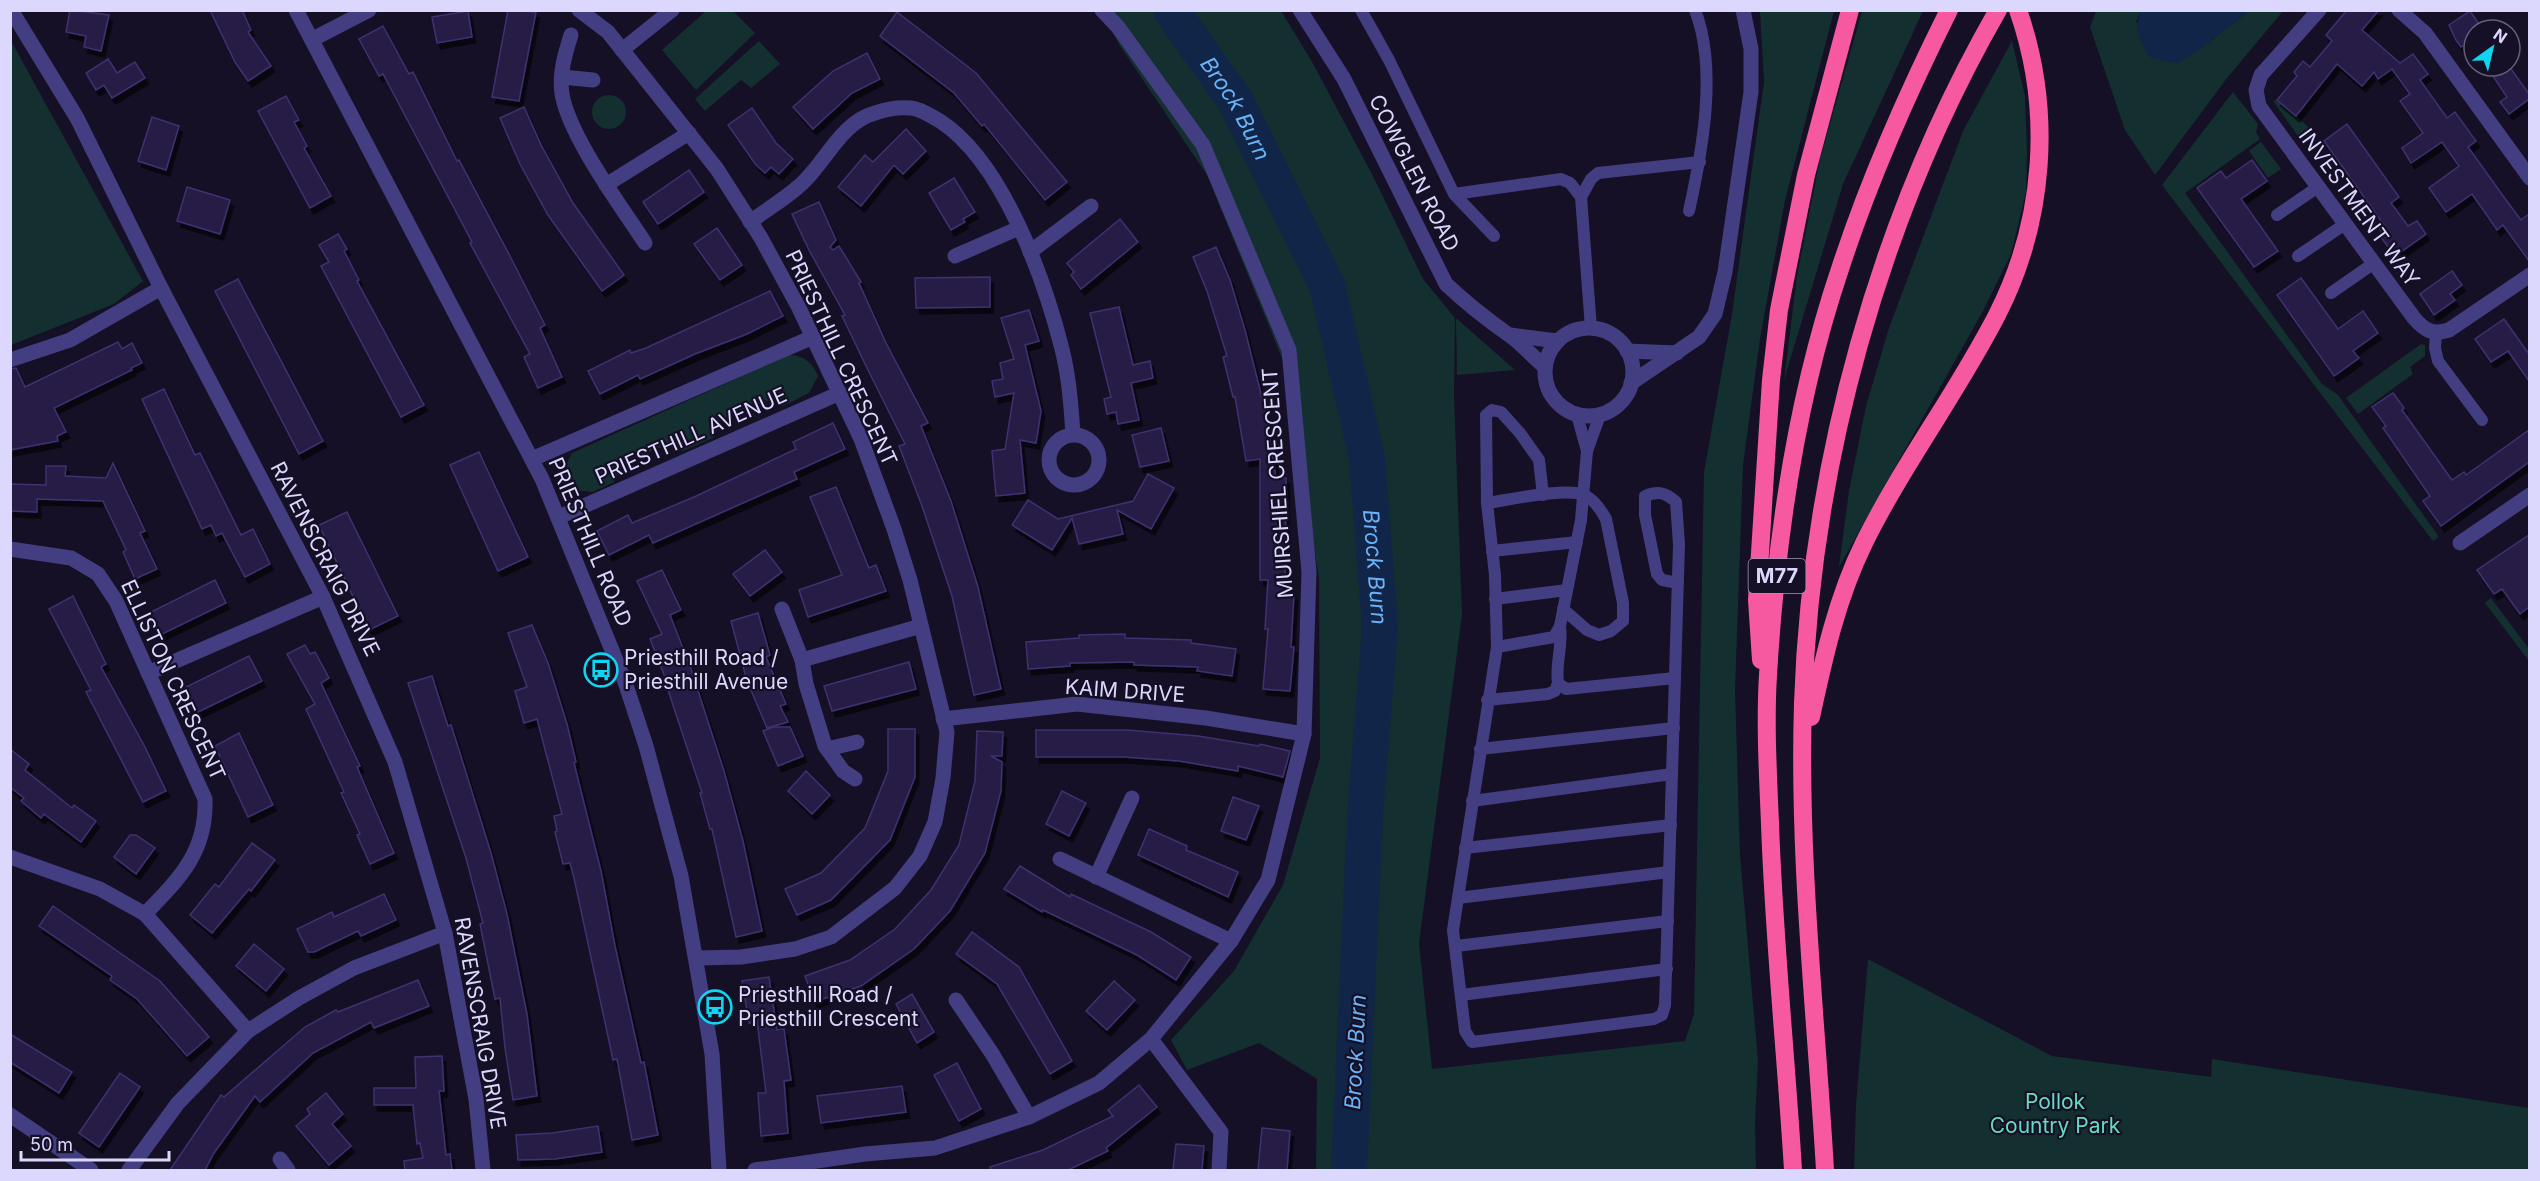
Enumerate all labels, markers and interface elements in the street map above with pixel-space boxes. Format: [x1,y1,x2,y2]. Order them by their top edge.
north arrow [2462,18,2522,78]
text: N [2490,24,2511,47]
water label: Brock Burn [1195,52,1276,164]
street label: COWGLEN ROAD [1364,90,1465,255]
street label: INVESTMENT WAY [2294,124,2425,292]
street label: PRIESTHILL CRESCENT [780,246,903,470]
street label: MUIRSHIEL CRESCENT [1257,367,1298,599]
street label: PRIESTHILL AVENUE [591,382,791,489]
street label: PRIESTHILL ROAD [543,453,637,630]
street label: RAVENSCRAIG DRIVE [266,457,385,660]
water label: Brock Burn [1358,509,1393,626]
road number: M77 [1748,559,1806,593]
street label: ELLISTON CRESCENT [116,575,231,784]
place label: Priesthill Road / Priesthill Avenue [624,645,788,694]
bus stop icon: Priesthill Road / Priesthill Avenue [583,652,619,688]
street label: KAIM DRIVE [1064,674,1186,707]
street label: RAVENSCRAIG DRIVE [450,915,511,1131]
place label: Priesthill Road / Priesthill Crescent [738,982,918,1031]
bus stop icon: Priesthill Road / Priesthill Crescent [697,989,733,1025]
water label: Brock Burn [1339,994,1371,1110]
park label: Pollok Country Park [1990,1089,2121,1138]
scale bar [21,1124,170,1162]
text: 50 m [30,1134,73,1155]

